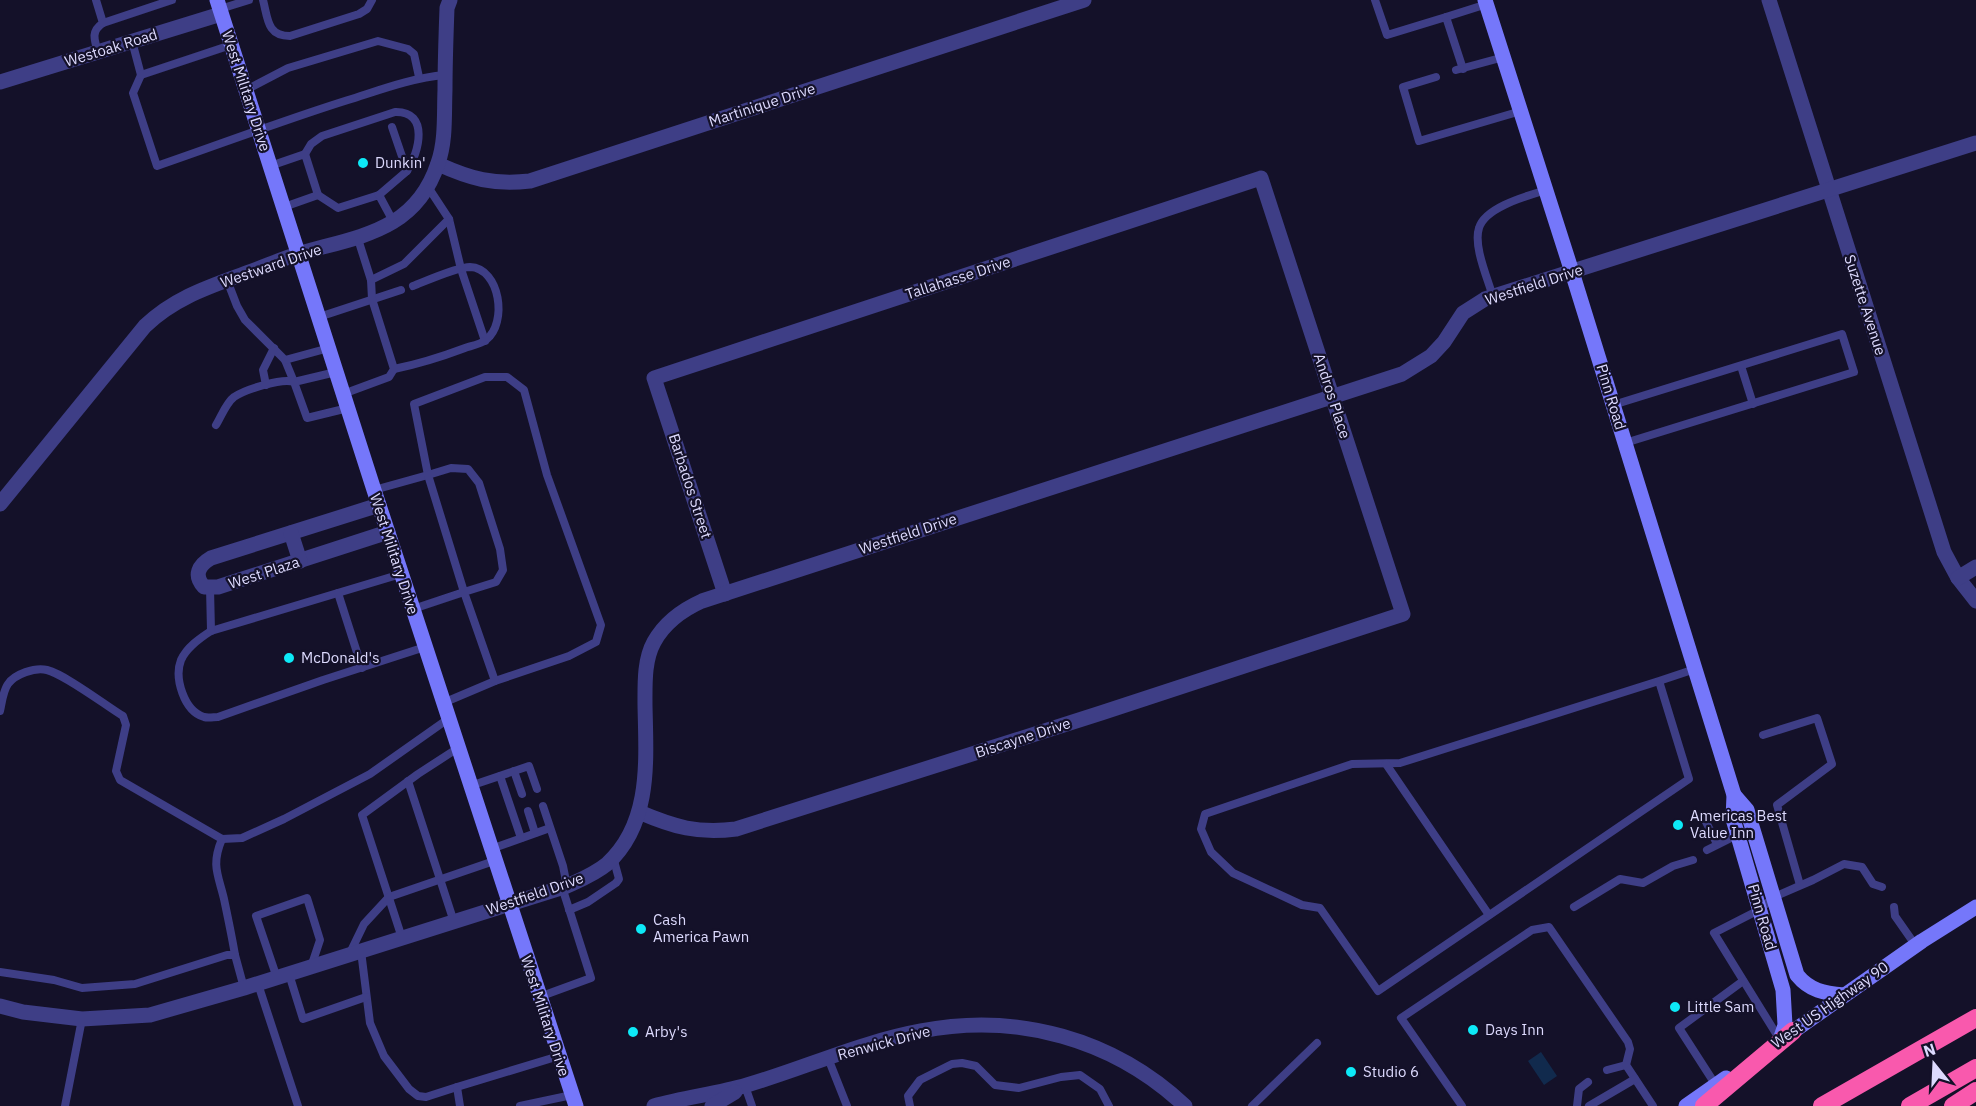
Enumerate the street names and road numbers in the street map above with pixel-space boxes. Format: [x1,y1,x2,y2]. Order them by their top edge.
street label: Westoak Road [62,24,160,71]
street label: West Military Drive [218,28,275,154]
street label: Martinique Drive [706,78,817,131]
street label: Westward Drive [218,239,324,292]
street label: Tallahasse Drive [903,252,1013,303]
street label: Suzette Avenue [1840,252,1891,357]
street label: Westfield Drive [1483,260,1585,309]
street label: Andros Place [1310,351,1355,441]
street label: Pinn Road [1592,362,1630,432]
street label: Barbados Street [665,431,716,541]
street label: West Military Drive [366,491,423,617]
street label: Westfield Drive [857,509,959,558]
street label: West Plaza [226,552,302,593]
street label: Biscayne Drive [973,713,1073,762]
street label: Westfield Drive [484,868,586,919]
street label: Pinn Road [1744,882,1781,952]
street label: West Military Drive [517,953,574,1079]
street label: West US Highway 90 [1767,957,1892,1052]
street label: Renwick Drive [835,1021,932,1064]

